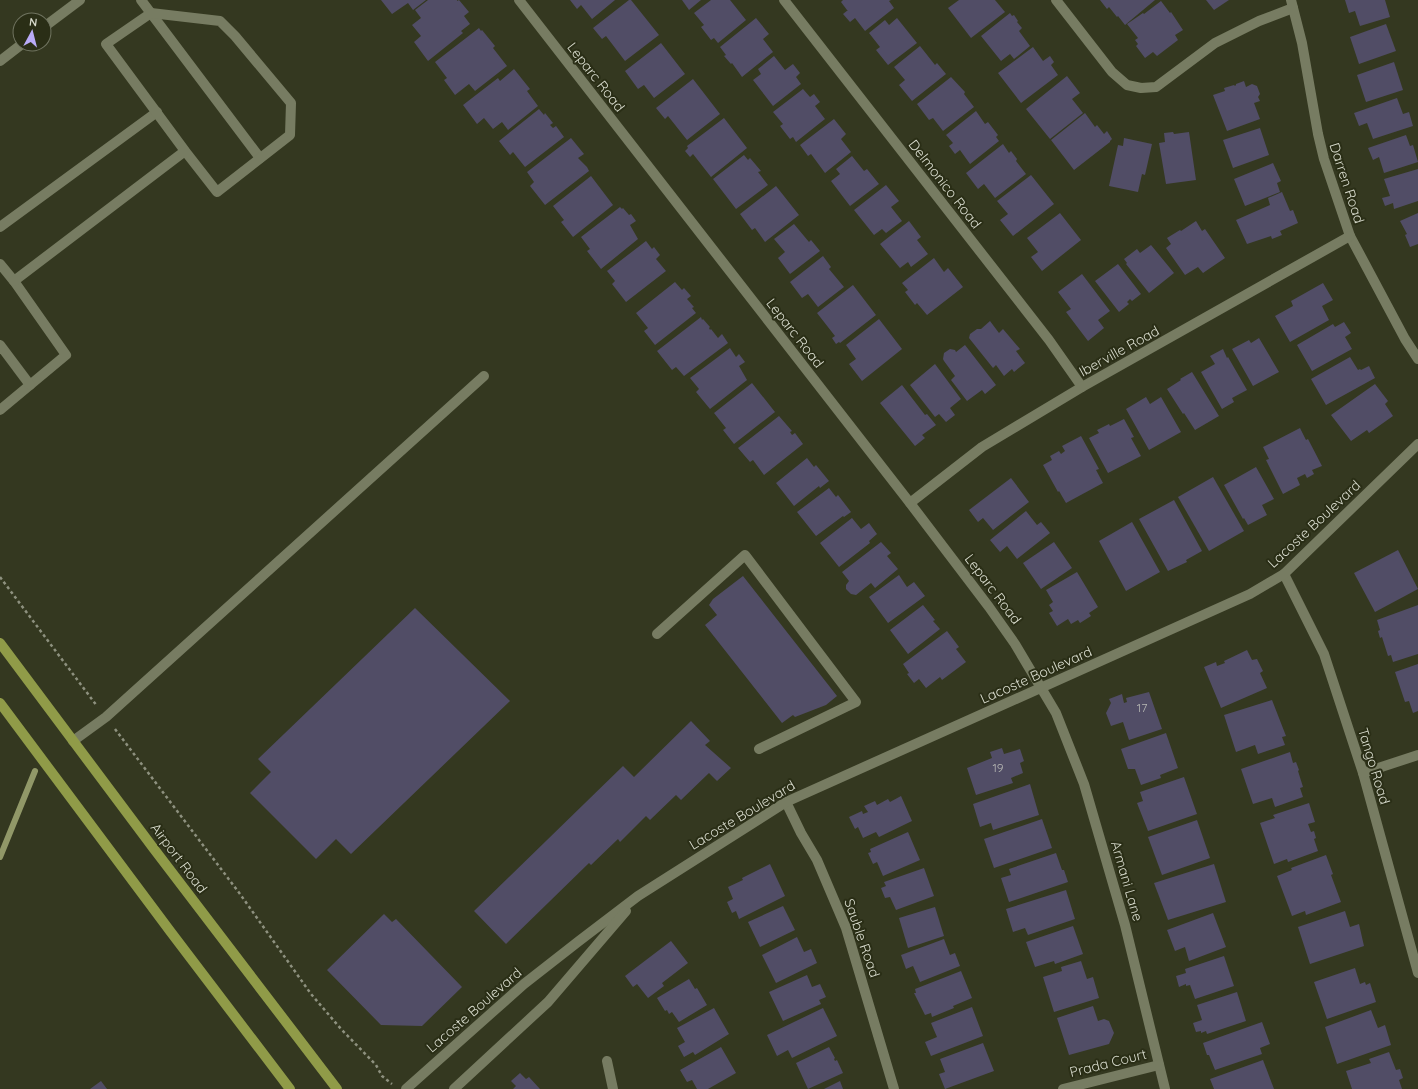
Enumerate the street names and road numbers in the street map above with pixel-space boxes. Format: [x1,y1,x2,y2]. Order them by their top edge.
street label: Leparc Road [563,39,629,115]
street label: Delmonico Road [905,136,985,232]
street label: Darren Road [1326,140,1368,226]
street label: Leparc Road [762,295,828,371]
street label: Iberville Road [1076,322,1162,380]
street label: Lacoste Boulevard [1264,476,1364,572]
street label: Leparc Road [961,550,1025,628]
street label: Lacoste Boulevard [977,642,1095,708]
street label: Tango Road [1354,726,1394,806]
street label: Lacoste Boulevard [686,776,798,854]
street label: Airport Road [147,819,211,897]
street label: Armani Lane [1107,839,1147,923]
street label: Sauble Road [840,896,884,980]
street label: Lacoste Boulevard [423,964,525,1056]
street label: Prada Court [1068,1045,1149,1081]

